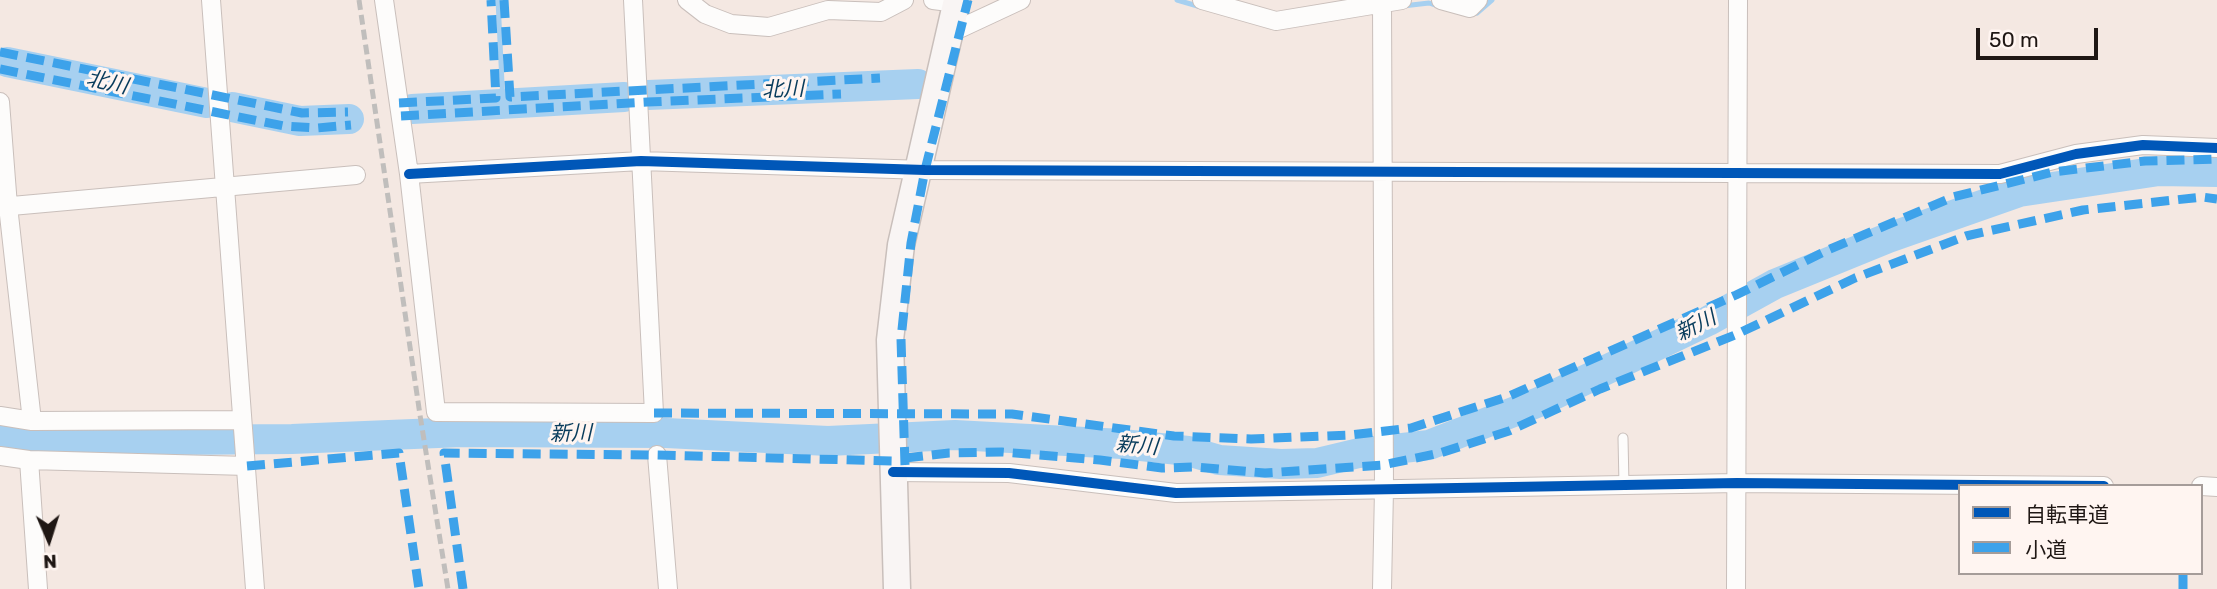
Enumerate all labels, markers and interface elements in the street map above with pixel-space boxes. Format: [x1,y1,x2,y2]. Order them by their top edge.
scale bar [1979,14,2102,58]
text: 50 m [1989,27,2039,52]
water label: 北川 [84,66,130,100]
water label: 北川 [762,77,804,103]
water label: 新川 [1672,305,1720,347]
water label: 新川 [550,421,592,447]
water label: 新川 [1115,432,1159,460]
legend [1958,484,2203,575]
text: 自転車道 [2025,502,2109,527]
north arrow [14,505,84,575]
text: 小道 [2025,537,2067,562]
text: N [43,550,58,573]

